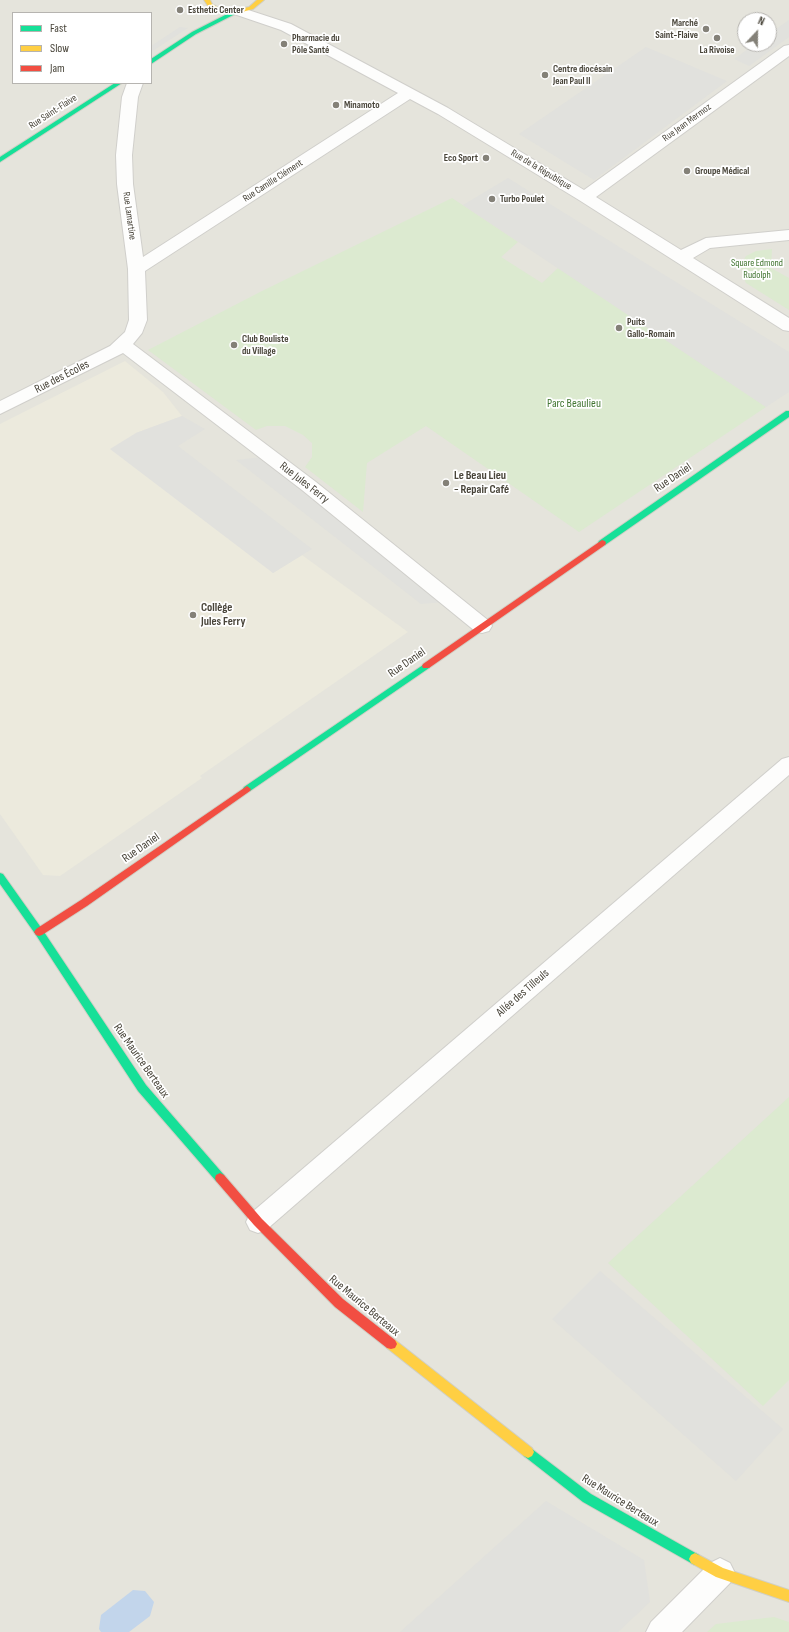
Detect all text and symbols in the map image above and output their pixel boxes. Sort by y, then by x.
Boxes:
place label: Esthetic Center [188,4,244,16]
marker: Esthetic Center [175,5,185,15]
legend [12,12,152,84]
north arrow [737,12,777,52]
text: N [756,14,766,28]
place label: Marché Saint-Flaive [655,17,698,40]
text: Fast [50,21,67,36]
marker: Marché Saint-Flaive [701,24,711,34]
place label: Pharmacie du Pôle Santé [292,32,340,56]
marker: La Rivoise [712,33,722,43]
marker: Pharmacie du Pôle Santé [279,39,289,49]
text: Slow [50,41,69,56]
place label: La Rivoise [699,44,735,56]
text: Jam [50,61,65,76]
place label: Centre diocésain Jean Paul II [553,63,613,86]
marker: Centre diocésain Jean Paul II [540,70,550,80]
street label: Rue Saint-Flaive [27,92,79,132]
place label: Minamoto [344,99,379,111]
marker: Minamoto [331,100,341,110]
street label: Rue Jean Mermoz [660,101,714,145]
street label: Rue de la République [508,147,574,193]
place label: Eco Sport [444,152,478,164]
marker: Eco Sport [481,153,491,163]
street label: Rue Camille Clément [241,157,305,205]
place label: Groupe Médical [695,165,749,177]
marker: Groupe Médical [682,166,692,176]
street label: Rue Lamartine [120,191,138,241]
place label: Turbo Poulet [500,193,544,205]
marker: Turbo Poulet [487,194,497,204]
park label: Square Edmond Rudolph [731,257,783,280]
place label: Puits Gallo-Romain [627,316,675,340]
marker: Puits Gallo-Romain [614,323,624,333]
place label: Club Bouliste du Village [242,333,288,356]
marker: Club Bouliste du Village [229,340,239,350]
street label: Rue des Écoles [32,357,92,397]
park label: Parc Beaulieu [547,397,601,411]
street label: Rue Jules Ferry [276,459,332,507]
street label: Rue Daniel [651,460,695,496]
place label: Le Beau Lieu - Repair Café [454,469,509,497]
marker: Le Beau Lieu - Repair Café [441,478,451,488]
place label: Collège Jules Ferry [201,601,245,629]
marker: Collège Jules Ferry [188,610,198,620]
street label: Rue Daniel [386,645,428,681]
street label: Rue Daniel [120,830,162,866]
street label: Allée des Tilleuls [494,966,552,1020]
street label: Rue Maurice Berteaux [110,1021,172,1101]
street label: Rue Maurice Berteaux [326,1272,402,1340]
street label: Rue Maurice Berteaux [579,1472,661,1530]

